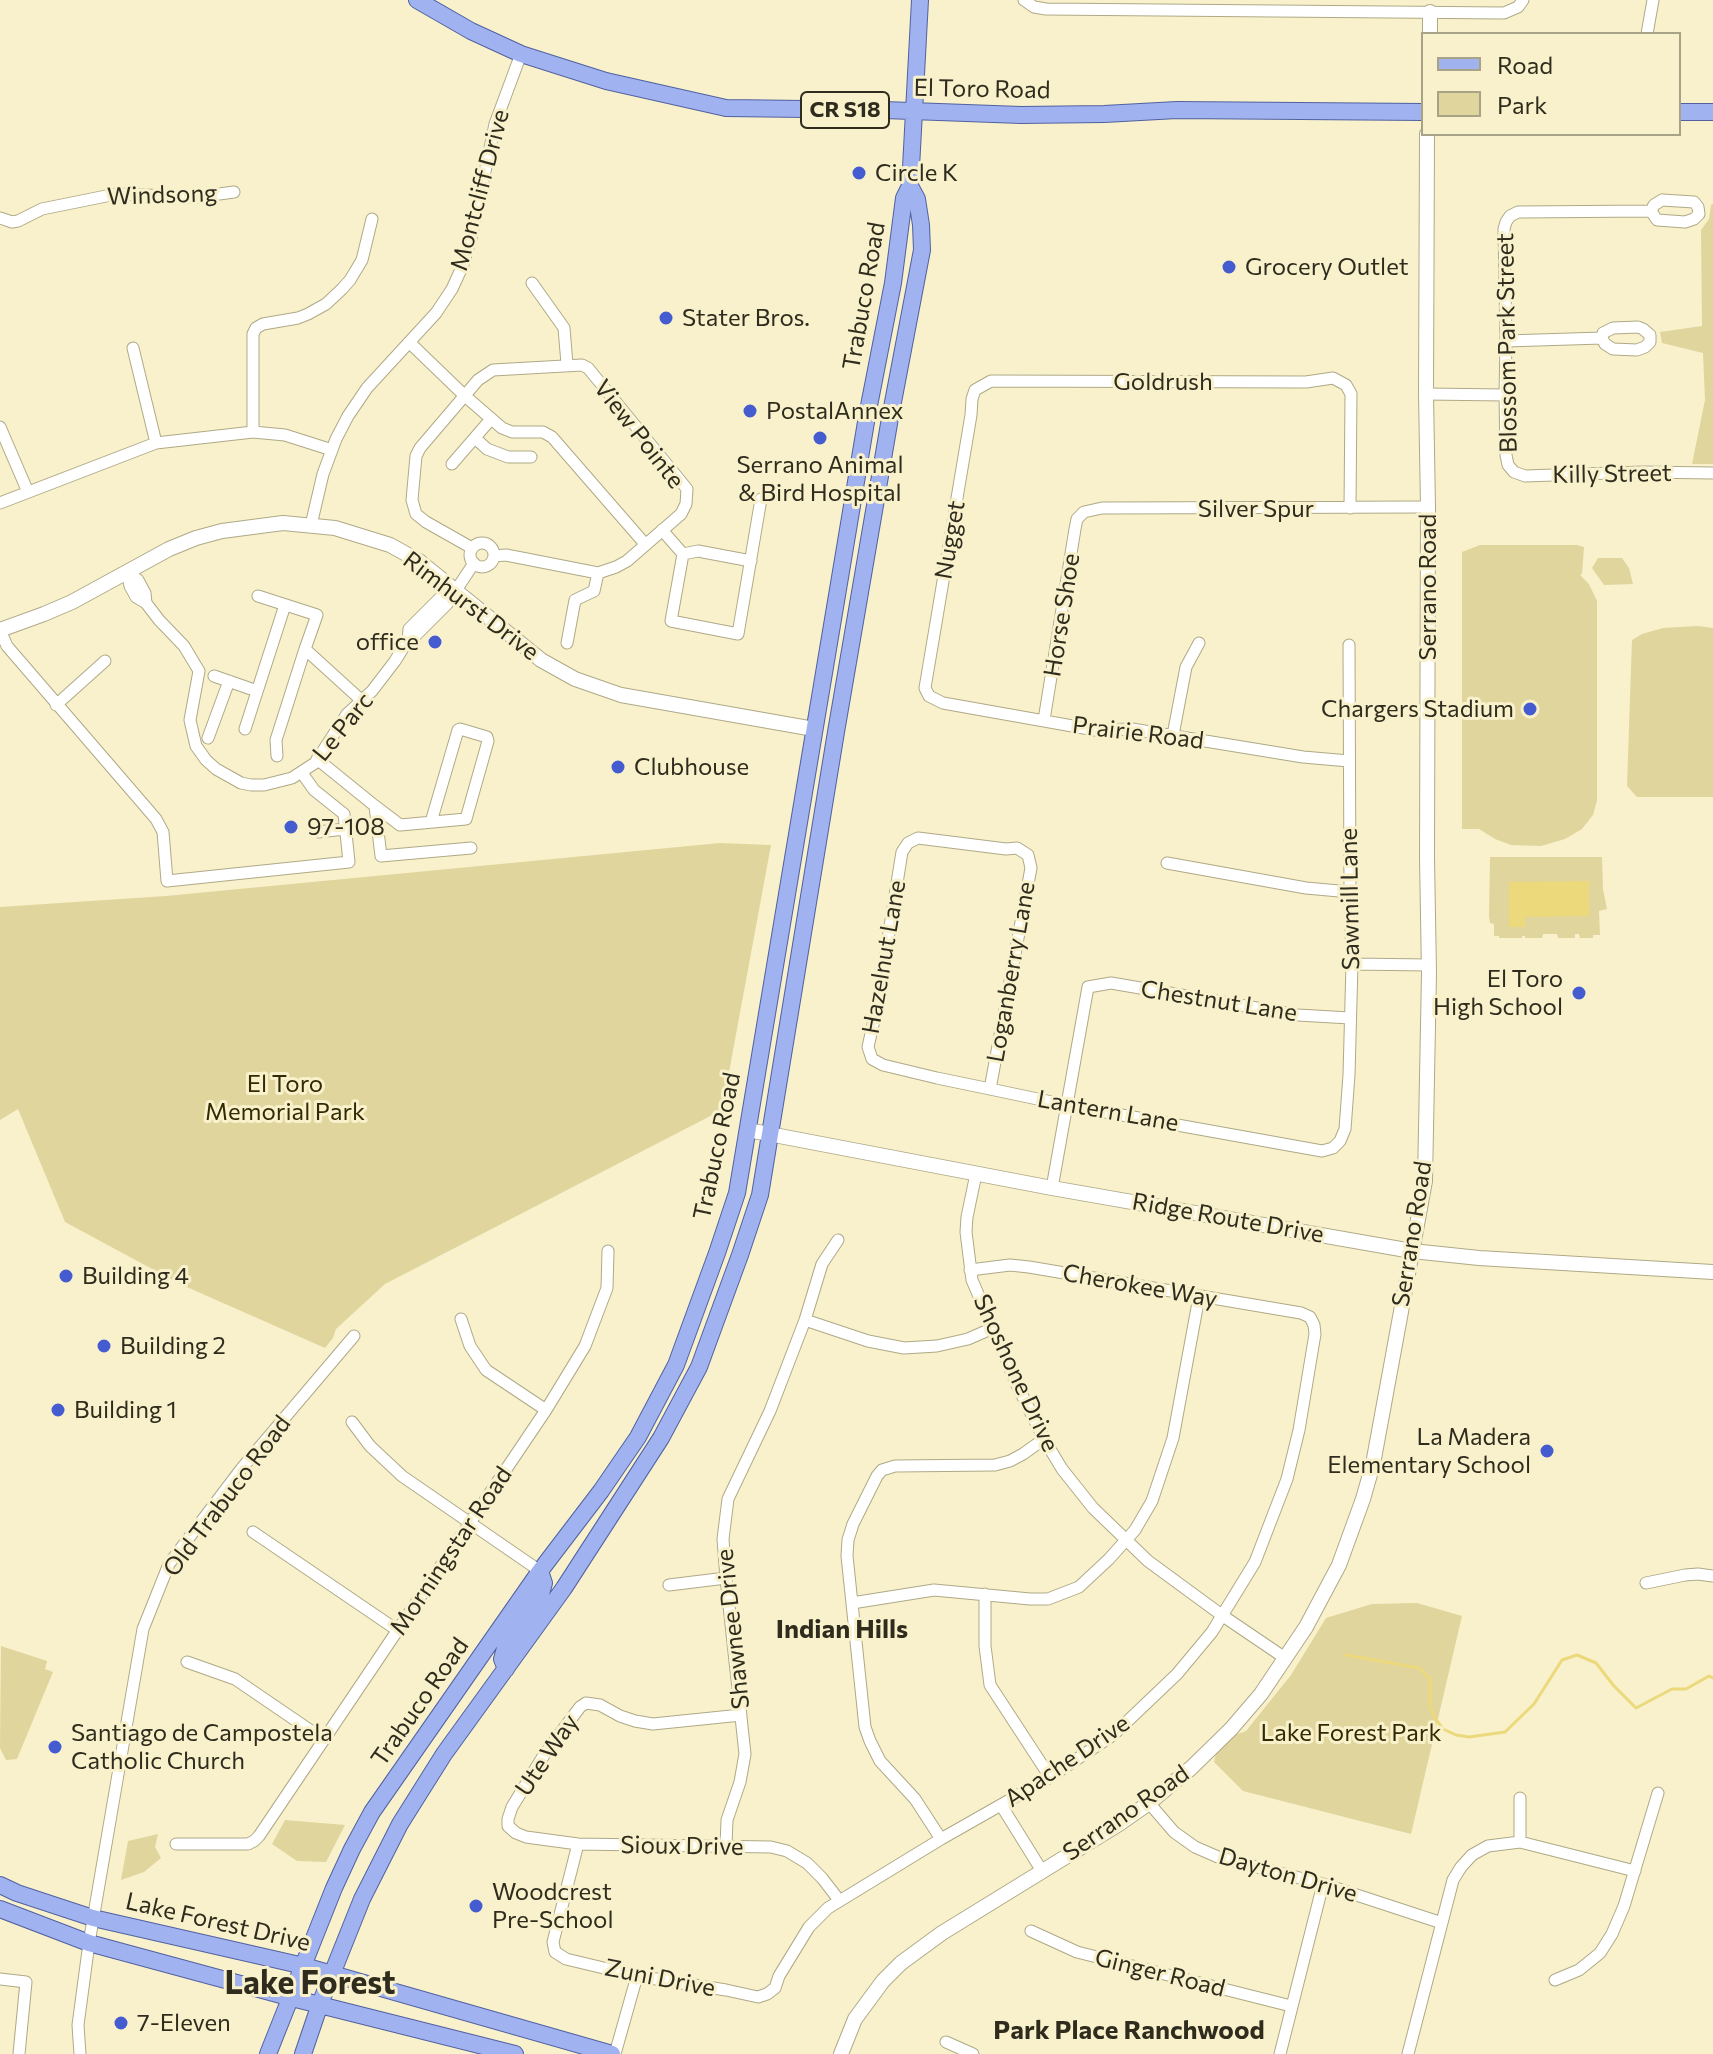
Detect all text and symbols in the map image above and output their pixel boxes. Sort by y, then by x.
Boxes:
legend [1421,32,1681,136]
text: Road [1497,50,1553,79]
street label: El Toro Road [913,73,1051,105]
text: Park [1497,90,1547,119]
road number: CR S18 [801,92,889,128]
street label: Montcliff Drive [445,106,515,274]
place label: Circle K [875,159,958,187]
marker: Circle K [850,164,868,182]
street label: Windsong [106,179,218,211]
street label: Trabuco Road [837,220,891,372]
street label: Blossom Park Street [1491,233,1523,453]
place label: Grocery Outlet [1245,253,1409,281]
marker: Grocery Outlet [1220,258,1238,276]
place label: Stater Bros. [682,304,810,332]
marker: Stater Bros. [657,309,675,327]
street label: Goldrush [1113,368,1213,396]
street label: View Pointe [588,374,690,494]
place label: PostalAnnex [766,397,904,425]
marker: PostalAnnex [741,402,759,420]
marker: Serrano Animal & Bird Hospital [811,429,829,447]
place label: Serrano Animal & Bird Hospital [737,451,903,507]
street label: Killy Street [1552,459,1672,489]
street label: Silver Spur [1198,495,1314,523]
street label: Nugget [929,498,971,582]
street label: Serrano Road [1414,514,1442,660]
street label: Rimhurst Drive [397,546,545,666]
street label: Horse Shoe [1038,551,1086,679]
place label: office [356,628,419,656]
marker: office [426,633,444,651]
street label: Le Parc [307,687,379,767]
place label: Chargers Stadium [1321,695,1514,723]
marker: Chargers Stadium [1521,700,1539,718]
street label: Prairie Road [1071,711,1205,755]
place label: Clubhouse [634,753,749,781]
marker: Clubhouse [609,758,627,776]
place label: 97-108 [307,813,385,841]
marker: 97-108 [282,818,300,836]
street label: Sawmill Lane [1334,828,1366,970]
street label: Hazelnut Lane [856,878,912,1036]
street label: Loganberry Lane [981,879,1041,1065]
place label: El Toro High School [1433,965,1563,1021]
street label: Chestnut Lane [1139,974,1299,1028]
marker: El Toro High School [1570,984,1588,1002]
park label: El Toro Memorial Park [205,1070,365,1126]
street label: Trabuco Road [687,1070,747,1222]
street label: Lantern Lane [1035,1084,1181,1138]
street label: Serrano Road [1386,1159,1438,1309]
street label: Ridge Route Drive [1130,1187,1326,1249]
street label: Cherokee Way [1060,1258,1220,1314]
place label: Building 4 [82,1262,189,1290]
marker: Building 4 [57,1267,75,1285]
street label: Shoshone Drive [967,1290,1065,1456]
place label: Building 2 [120,1332,226,1360]
marker: Building 2 [95,1337,113,1355]
place label: Building 1 [74,1396,177,1424]
marker: Building 1 [49,1401,67,1419]
street label: Old Trabuco Road [157,1410,297,1582]
place label: La Madera Elementary School [1327,1423,1531,1479]
marker: La Madera Elementary School [1538,1442,1556,1460]
street label: Morningstar Road [384,1461,518,1641]
street label: Shawnee Drive [710,1547,756,1711]
district label: Indian Hills [776,1613,908,1645]
street label: Trabuco Road [365,1632,475,1772]
street label: Ute Way [509,1709,585,1801]
street label: Apache Drive [999,1709,1135,1813]
place label: Santiago de Campostela Catholic Church [71,1719,333,1775]
park label: Lake Forest Park [1261,1719,1441,1747]
marker: Santiago de Campostela Catholic Church [46,1738,64,1756]
street label: Serrano Road [1058,1759,1194,1867]
street label: Sioux Drive [620,1831,744,1861]
street label: Dayton Drive [1215,1841,1361,1909]
place label: Woodcrest Pre-School [492,1878,614,1934]
street label: Lake Forest Drive [123,1887,313,1957]
marker: Woodcrest Pre-School [467,1897,485,1915]
street label: Ginger Road [1092,1943,1228,2003]
street label: Zuni Drive [602,1953,718,2003]
district label: Lake Forest [225,1964,395,2002]
place label: 7-Eleven [137,2009,231,2037]
marker: 7-Eleven [112,2014,130,2032]
district label: Park Place Ranchwood [993,2014,1265,2046]

